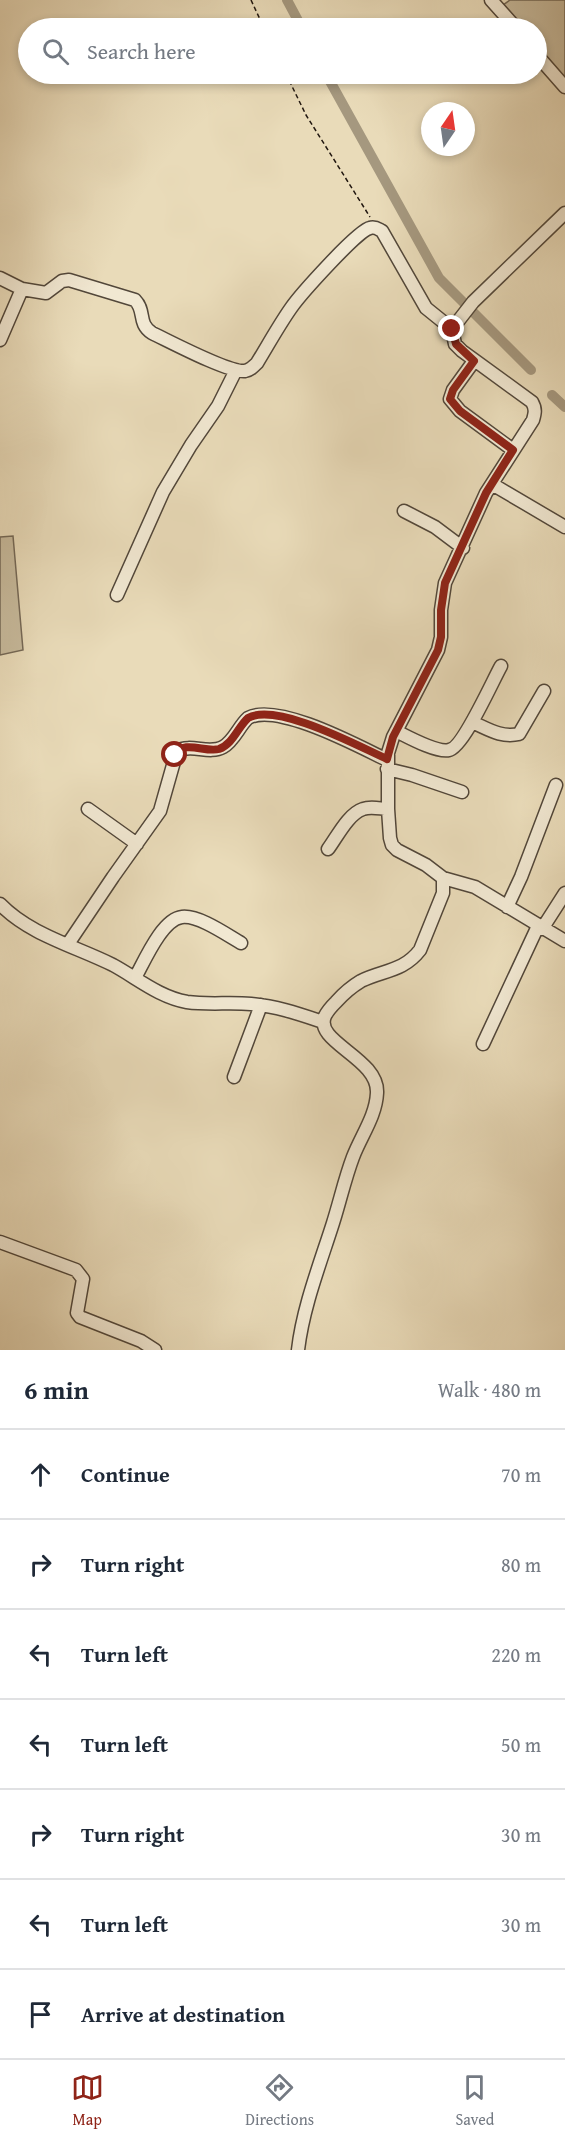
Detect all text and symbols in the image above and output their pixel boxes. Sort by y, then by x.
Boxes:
search box [18,18,547,84]
icon: search [39,35,72,68]
text: Search here [87,35,196,67]
north arrow [421,102,475,156]
route end [438,315,464,341]
route start [161,741,187,767]
text: 6 min [24,1370,89,1409]
text: Walk · 480 m [438,1375,541,1404]
icon: ahead [24,1458,57,1491]
text: Continue [81,1458,170,1490]
text: 70 m [501,1460,541,1489]
icon: right [24,1548,57,1581]
text: Turn right [81,1548,184,1580]
text: 80 m [501,1550,541,1579]
icon: left [24,1638,57,1671]
text: Turn left [81,1638,168,1670]
text: 220 m [491,1640,541,1669]
icon: left [24,1728,57,1761]
text: Turn left [81,1728,168,1760]
text: 50 m [501,1730,541,1759]
icon: right [24,1818,57,1851]
text: Turn right [81,1818,184,1850]
text: 30 m [501,1820,541,1849]
icon: left [24,1908,57,1941]
text: Turn left [81,1908,168,1940]
text: 30 m [501,1910,541,1939]
icon: arrive [24,1998,57,2031]
text: Arrive at destination [81,1998,285,2030]
tab: Map [71,2071,104,2131]
tab: Directions [245,2071,314,2131]
tab: Saved [455,2071,494,2131]

